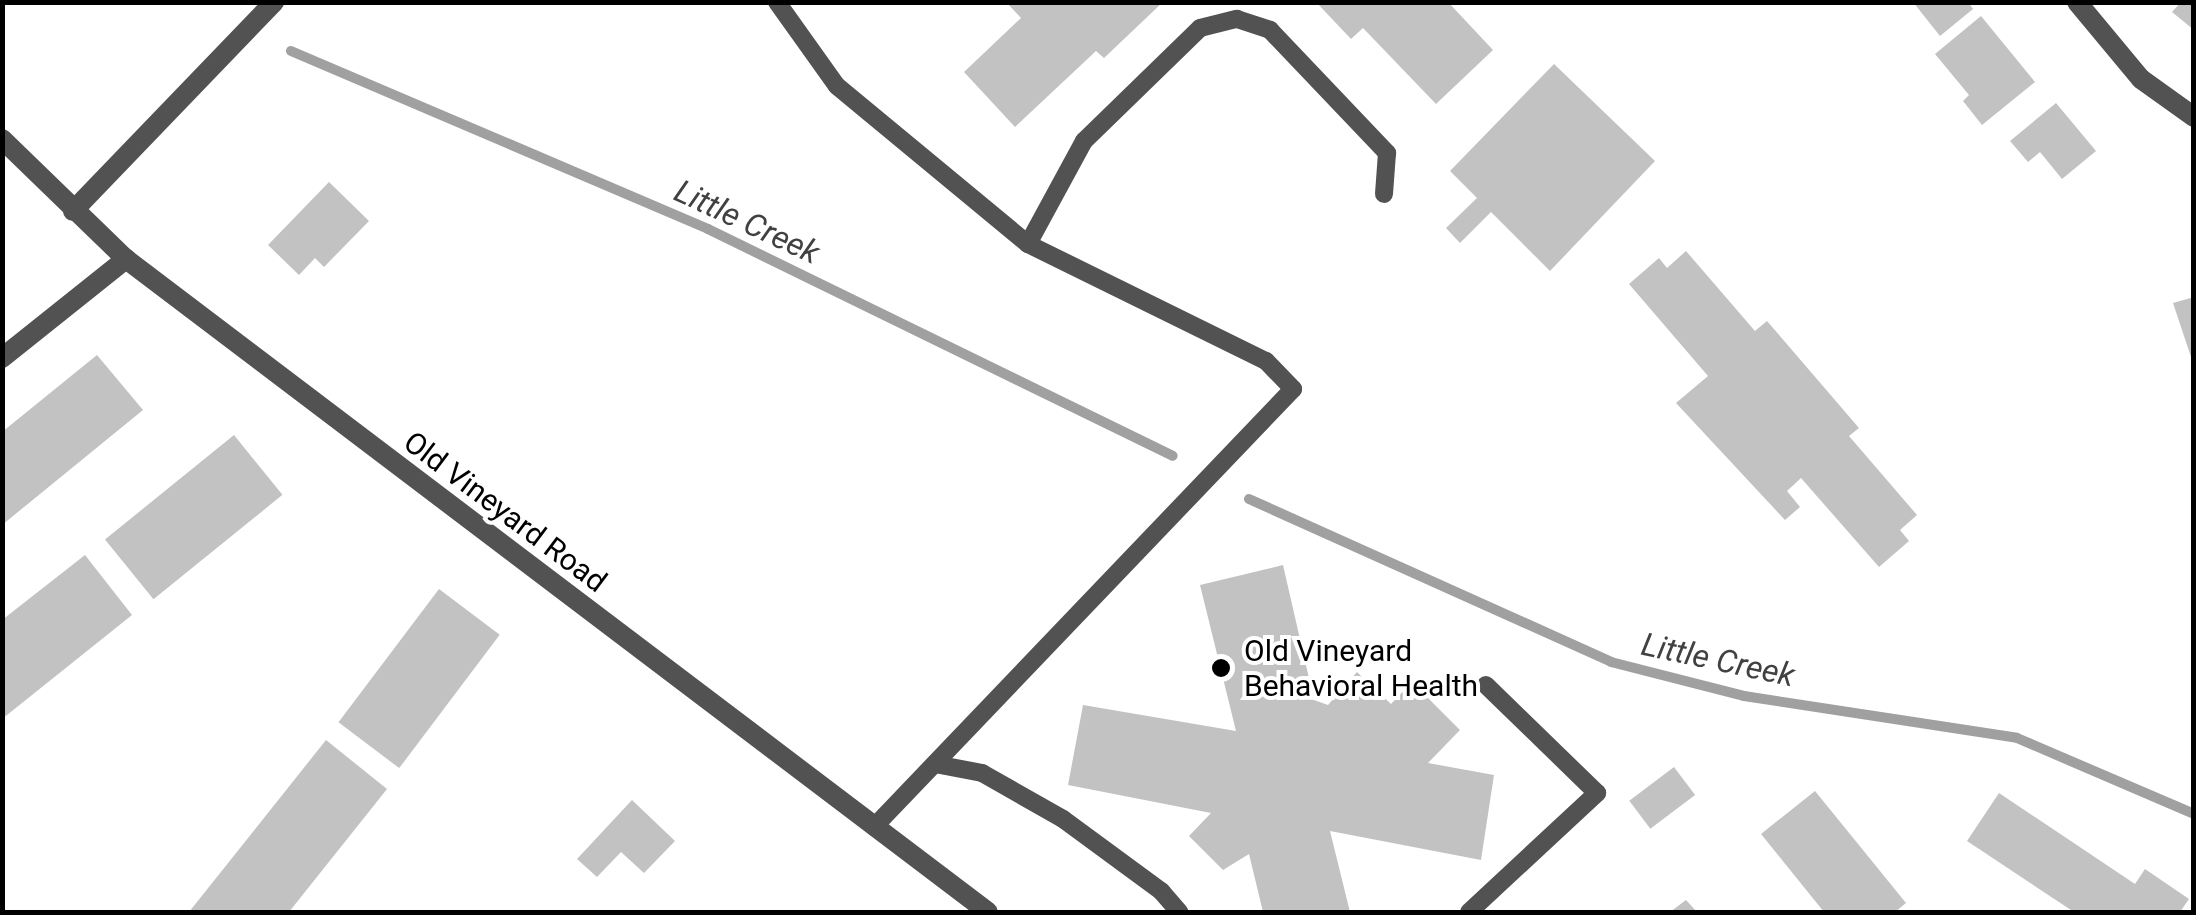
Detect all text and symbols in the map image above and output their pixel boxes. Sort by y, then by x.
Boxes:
water label: Little Creek [668,172,826,272]
street label: Old Vineyard Road [397,424,613,600]
water label: Little Creek [1638,625,1798,695]
place label: Old Vineyard Behavioral Health [1244,633,1478,704]
marker: Old Vineyard Behavioral Health [1208,655,1234,681]

